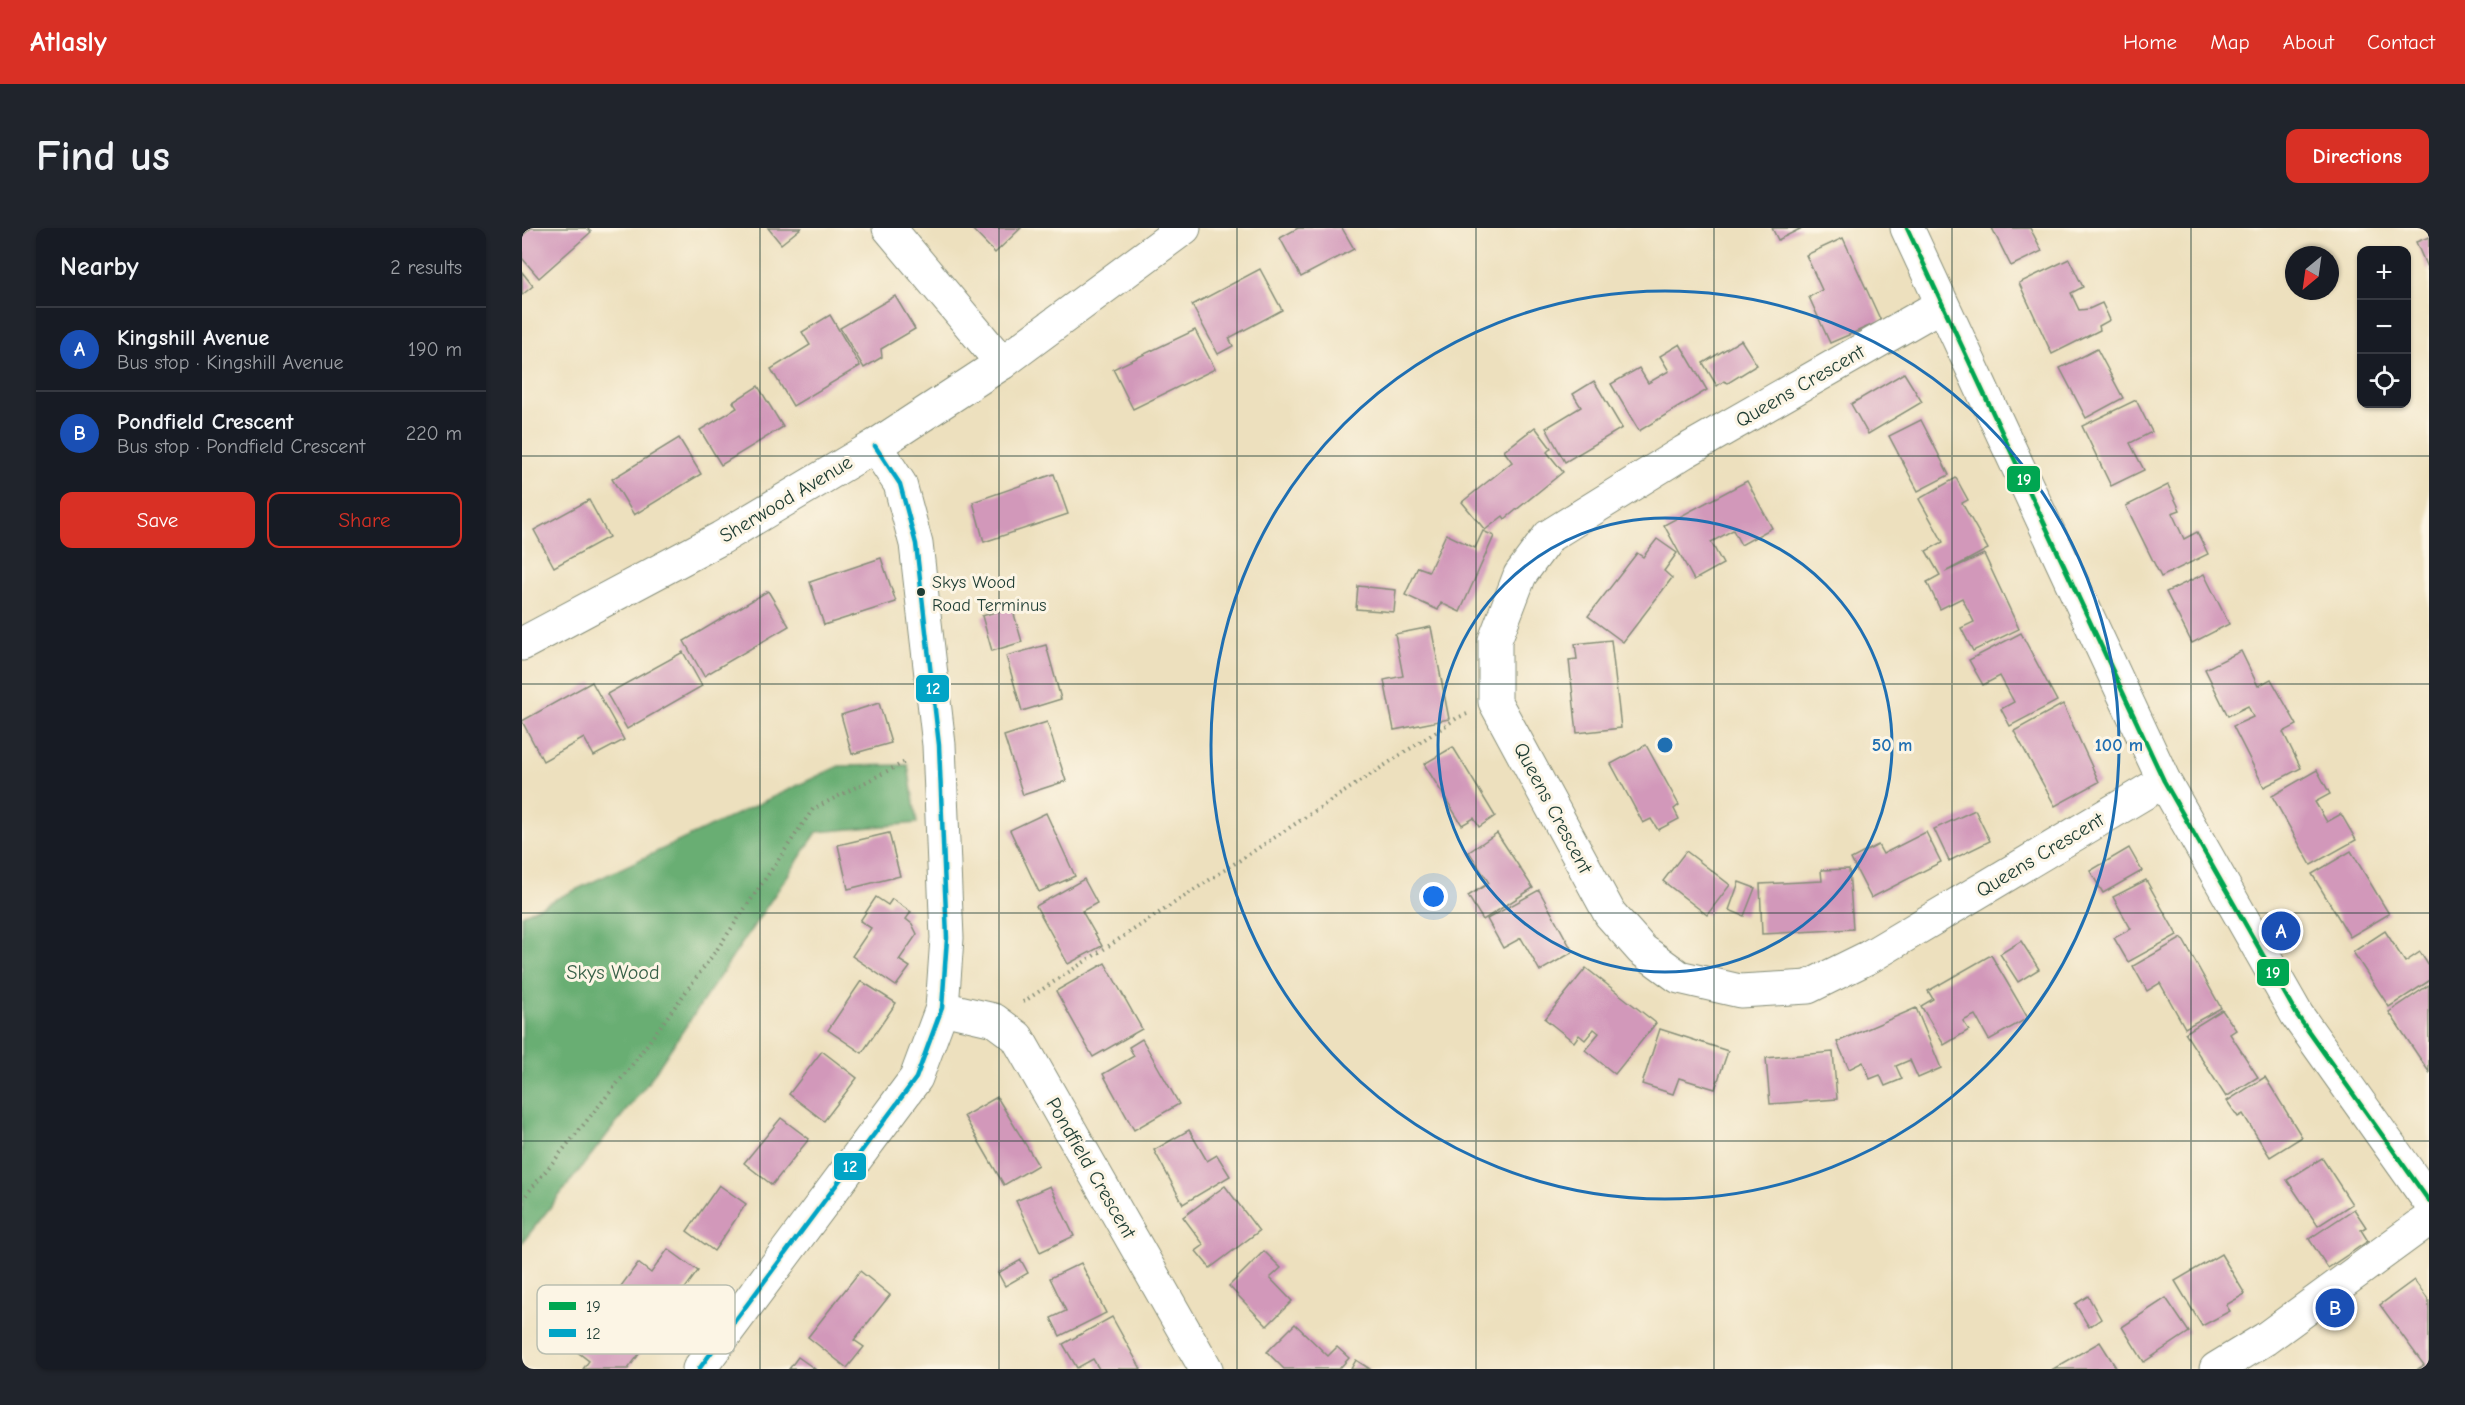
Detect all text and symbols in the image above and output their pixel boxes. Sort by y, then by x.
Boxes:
text: Atlasly [30,26,107,58]
text: Home [2123,30,2177,54]
text: Map [2210,30,2250,54]
text: About [2283,30,2334,54]
text: Contact [2367,30,2435,54]
button: Directions [2286,129,2429,183]
text: Find us [36,132,170,181]
north arrow [2285,246,2339,300]
map controls [2357,246,2411,408]
button: + [2357,246,2411,300]
text: Nearby [60,252,139,282]
text: 2 results [390,256,462,279]
button: − [2357,300,2411,354]
text: Kingshill Avenue [117,325,269,351]
text: A [74,338,85,361]
text: 190 m [408,338,462,361]
street label: Queens Crescent [1731,339,1870,432]
text: Bus stop · Kingshill Avenue [117,351,343,374]
button: locate [2357,354,2411,408]
text: Pondfield Crescent [117,409,294,435]
text: B [73,422,86,445]
text: 220 m [406,422,462,445]
text: Bus stop · Pondfield Crescent [117,435,365,458]
street label: Sherwood Avenue [716,450,856,548]
line badge: 19 [2006,465,2041,493]
text: 19 [2017,471,2031,489]
button: Save [60,492,255,548]
button: Share [267,492,462,548]
place label: Skys Wood Road Terminus [932,572,1047,616]
marker: Skys Wood Road Terminus [915,586,927,598]
line badge: 12 [915,674,950,703]
text: 12 [926,680,940,698]
centre of rings [1655,735,1675,755]
text: 50 m [1872,735,1912,756]
text: 100 m [2095,735,2143,756]
street label: Queens Crescent [1509,739,1598,879]
street label: Queens Crescent [1972,807,2109,902]
your location [1419,882,1448,911]
pin: A [2262,908,2300,954]
line badge: 19 [2256,958,2290,987]
park label: Skys Wood [567,961,659,984]
text: 19 [2266,964,2280,982]
street label: Pondfield Crescent [1041,1093,1141,1244]
line badge: 12 [833,1152,867,1181]
text: 12 [843,1158,857,1176]
legend [537,1285,735,1354]
pin: B [2316,1286,2354,1330]
text: 19 [586,1298,601,1316]
text: 12 [586,1325,601,1343]

